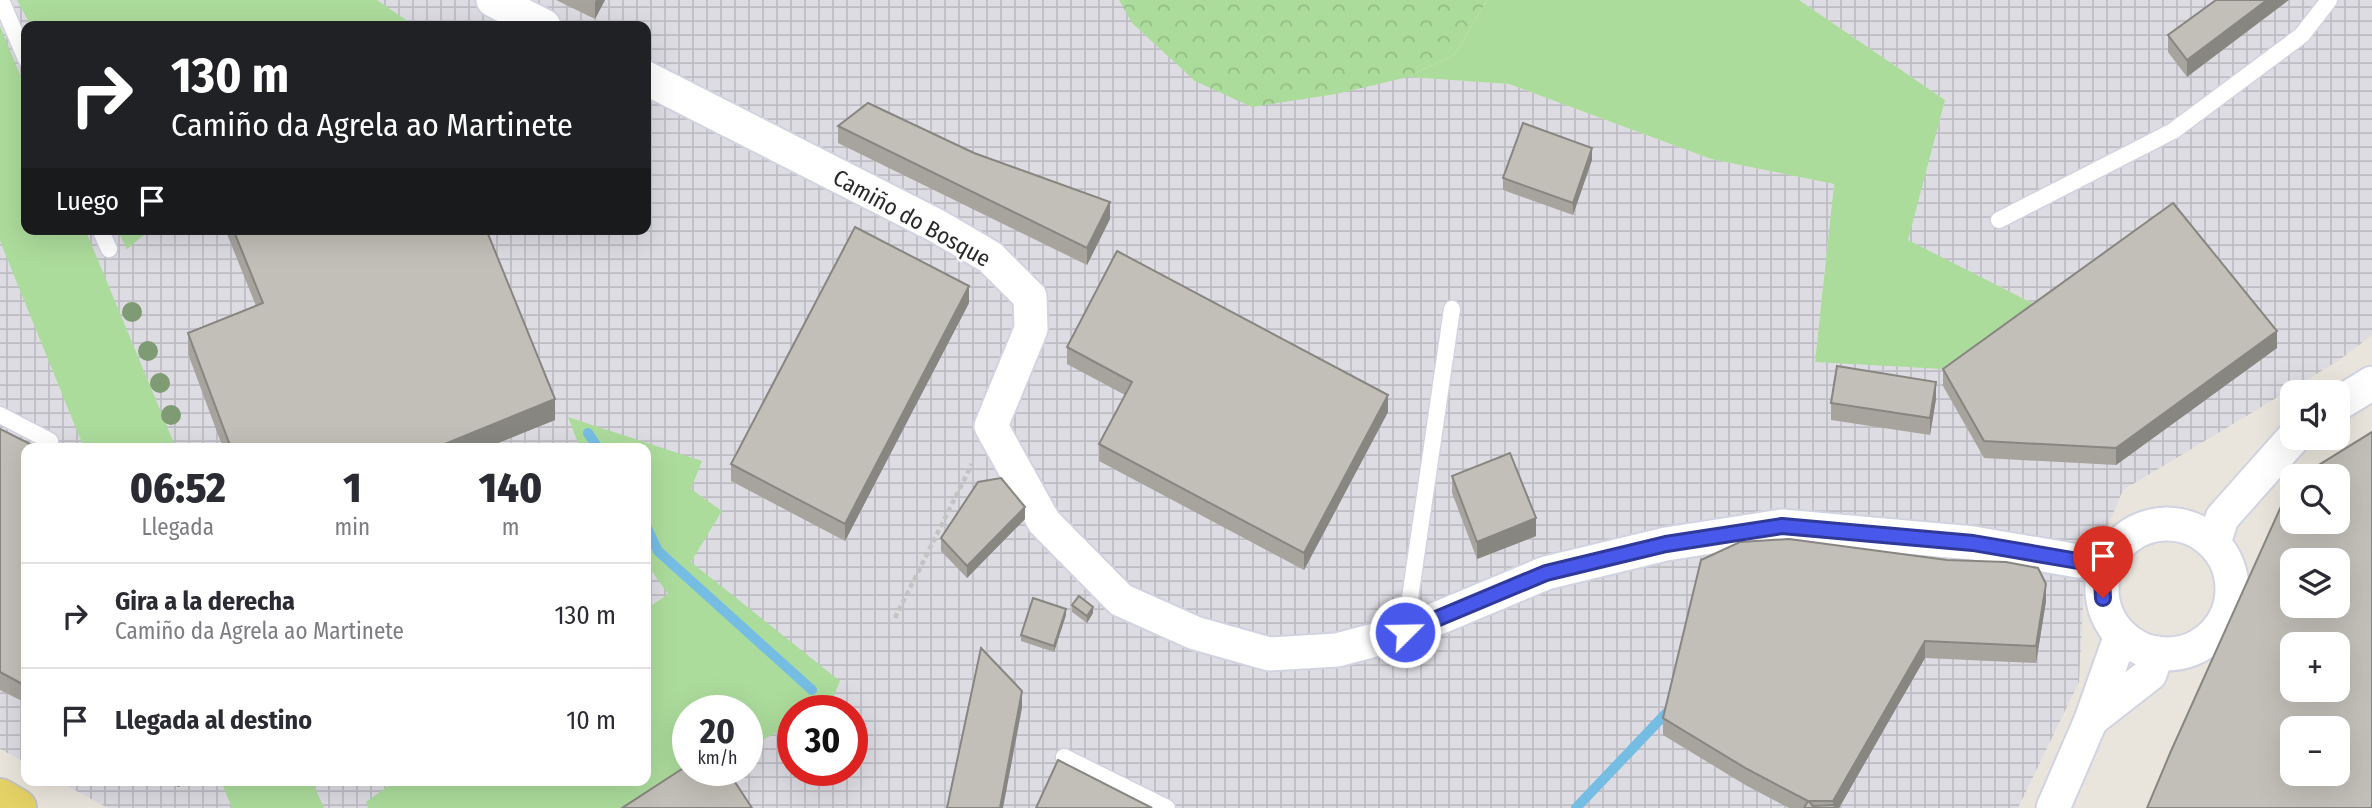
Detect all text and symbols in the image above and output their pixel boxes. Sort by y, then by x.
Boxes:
text: 130 m [171,46,289,105]
icon: right [56,49,147,140]
text: Camiño da Agrela ao Martinete [171,106,573,144]
street label: Camiño do Bosque [828,163,996,273]
icon: arrive [133,182,171,220]
text: Luego [56,186,119,217]
map controls [2280,380,2350,786]
button: sound [2280,380,2350,450]
text: 06:52 [130,463,226,513]
text: 1 [343,463,361,513]
text: 140 [479,463,542,513]
button: search [2280,464,2350,534]
text: Llegada [141,513,214,541]
text: min [334,513,370,541]
text: m [502,513,519,541]
pin [2073,526,2133,598]
icon: arrive [2084,537,2122,575]
button: layers [2280,548,2350,618]
text: Gira a la derecha [115,586,295,617]
position arrow [1368,595,1442,669]
icon: right [56,597,94,635]
text: 130 m [554,600,616,631]
text: Camiño da Agrela ao Martinete [115,617,404,645]
button: + [2280,632,2350,702]
speed limit sign: 30 [777,695,868,786]
icon: arrive [56,702,94,740]
text: Llegada al destino [115,705,312,736]
text: 10 m [566,705,616,736]
text: 20 [700,710,735,752]
button: − [2280,716,2350,786]
text: km/h [697,747,738,769]

